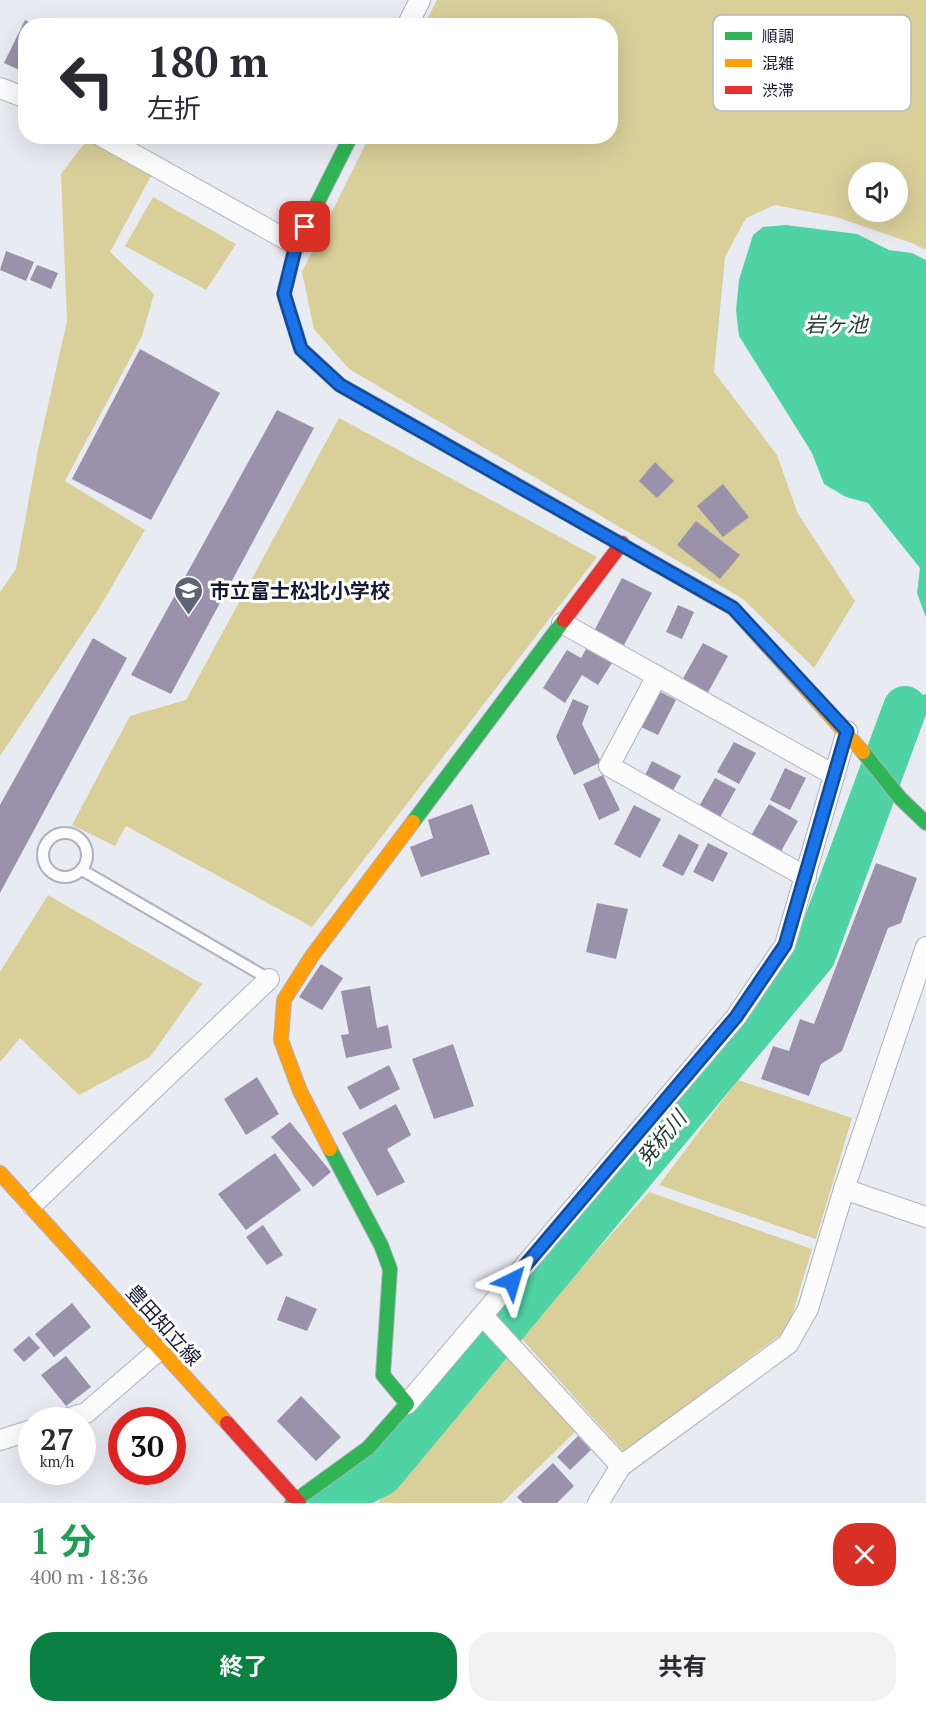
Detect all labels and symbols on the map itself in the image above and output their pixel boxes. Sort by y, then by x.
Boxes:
legend [713,15,911,111]
text: 順調 [762,25,794,47]
text: 混雑 [762,52,794,74]
text: 渋滞 [762,79,794,101]
pin [279,201,330,252]
water label: 岩ヶ池 [805,310,869,338]
school or university icon: 市立富士松北小学校 [173,574,205,616]
place label: 市立富士松北小学校 [210,577,390,604]
water label: 発杭川 [630,1103,693,1171]
position arrow [480,1249,544,1313]
street label: 豊田知立線 [121,1279,207,1371]
speed limit sign: 30 [108,1407,186,1485]

